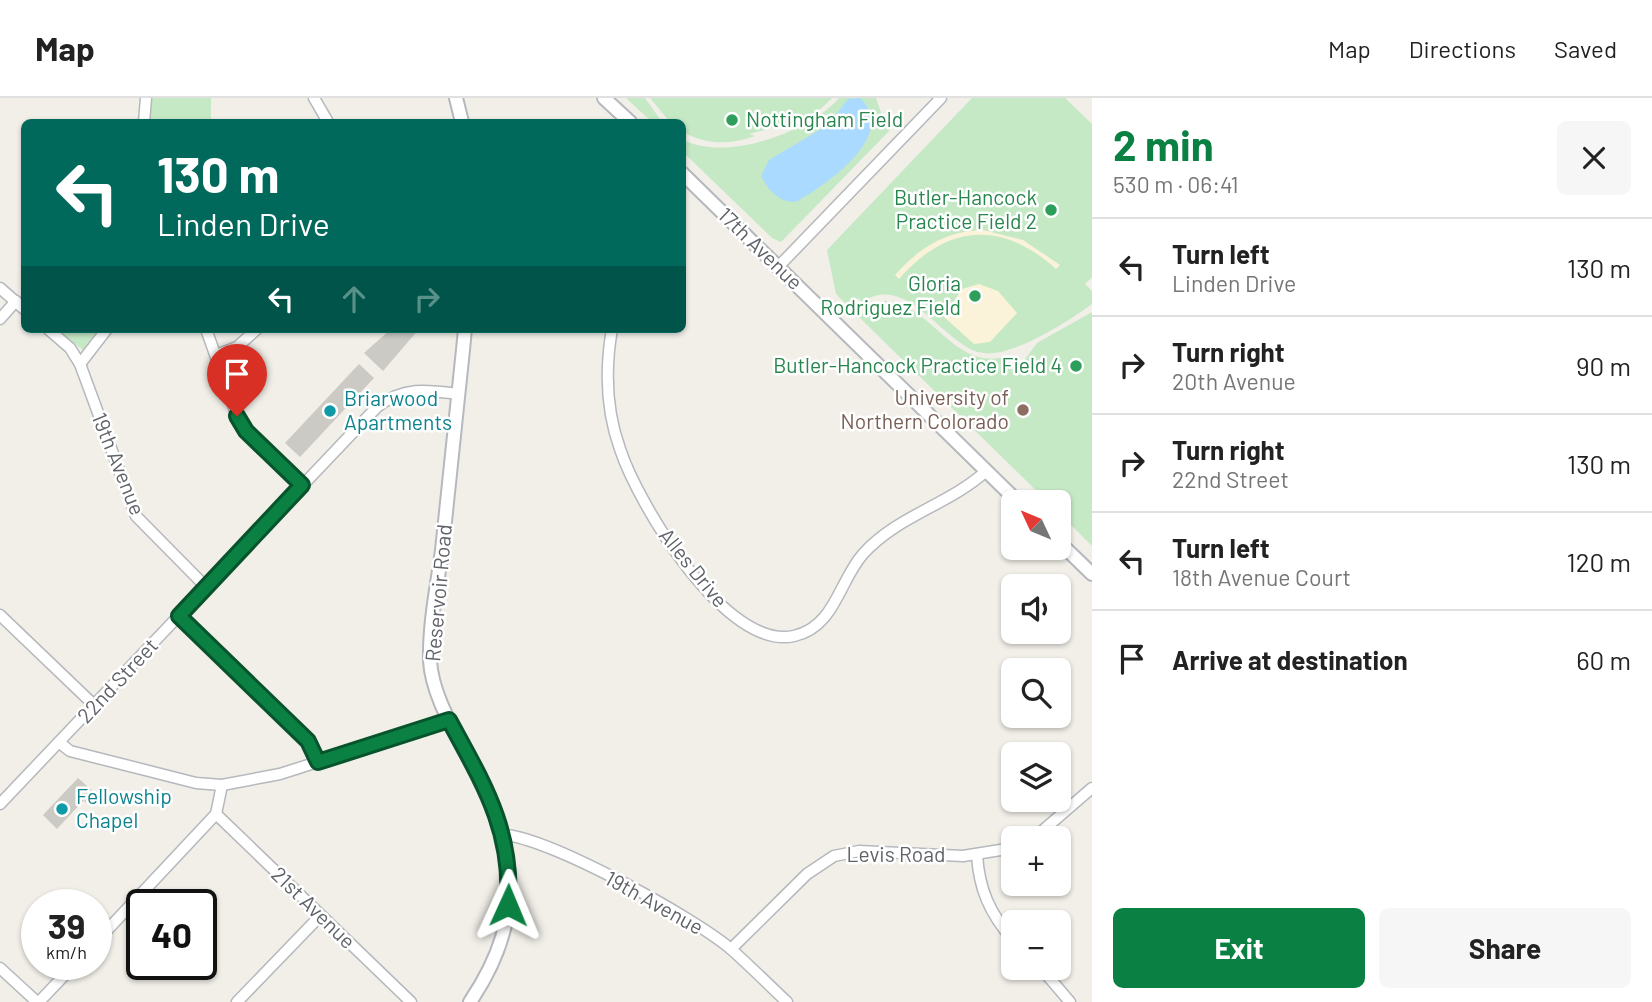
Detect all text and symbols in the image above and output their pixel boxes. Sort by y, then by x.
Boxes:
text: Map [35,28,95,68]
text: Map [1328,34,1371,63]
text: Directions [1409,34,1516,63]
text: Saved [1554,34,1617,63]
place label: Nottingham Field [746,106,903,131]
marker: Nottingham Field [724,112,740,128]
text: 2 min [1113,119,1214,169]
button: close [1557,121,1631,195]
text: 130 m [157,144,279,203]
icon: left [42,147,133,238]
text: 530 m · 06:41 [1113,170,1239,198]
place label: Butler-Hancock Practice Field 2 [894,184,1037,233]
street label: 17th Avenue [714,202,808,294]
marker: Butler-Hancock Practice Field 2 [1043,202,1059,218]
text: Linden Drive [157,204,330,242]
text: Turn left [1172,238,1270,269]
icon: left [1113,248,1151,286]
text: 130 m [1567,252,1631,283]
text: Linden Drive [1172,269,1296,297]
place label: Gloria Rodriguez Field [820,270,961,319]
icon: left [262,280,300,318]
icon: ahead [335,280,373,318]
icon: right [408,280,446,318]
marker: Gloria Rodriguez Field [967,288,983,304]
text: Turn right [1172,336,1285,367]
pin [207,344,267,416]
icon: right [1113,346,1151,384]
text: 90 m [1576,350,1631,381]
place label: Butler-Hancock Practice Field 4 [773,352,1062,377]
icon: arrive [218,355,256,393]
marker: Butler-Hancock Practice Field 4 [1068,358,1084,374]
text: 20th Avenue [1172,367,1296,395]
place label: University of Northern Colorado [841,384,1009,433]
place label: Briarwood Apartments [344,385,452,434]
marker: University of Northern Colorado [1015,402,1031,418]
marker: Briarwood Apartments [322,403,338,419]
street label: 19th Avenue [88,409,151,518]
text: Turn right [1172,434,1285,465]
icon: right [1113,444,1151,482]
text: 130 m [1567,448,1631,479]
text: 22nd Street [1172,465,1289,493]
north arrow [1001,490,1071,560]
map controls [1001,490,1071,980]
street label: Alles Drive [655,522,734,612]
street label: Reservoir Road [419,523,456,663]
text: Turn left [1172,532,1270,563]
icon: left [1113,542,1151,580]
text: 120 m [1567,546,1631,577]
text: 18th Avenue Court [1172,563,1351,591]
button: sound [1001,574,1071,644]
street label: 22nd Street [71,632,162,728]
icon: arrive [1113,640,1151,678]
text: Arrive at destination [1172,644,1408,675]
text: 60 m [1576,644,1631,675]
button: search [1001,658,1071,728]
button: layers [1001,742,1071,812]
place label: Fellowship Chapel [76,783,172,832]
marker: Fellowship Chapel [54,801,70,817]
button: + [1001,826,1071,896]
street label: Levis Road [847,841,945,866]
street label: 21st Avenue [267,861,361,953]
street label: 19th Avenue [601,865,708,939]
position arrow [471,868,545,942]
speed limit sign: 40 [126,889,217,980]
text: 39 [48,904,85,946]
button: Exit [1113,908,1365,988]
button: Share [1379,908,1631,988]
button: − [1001,910,1071,980]
text: km/h [46,941,87,963]

